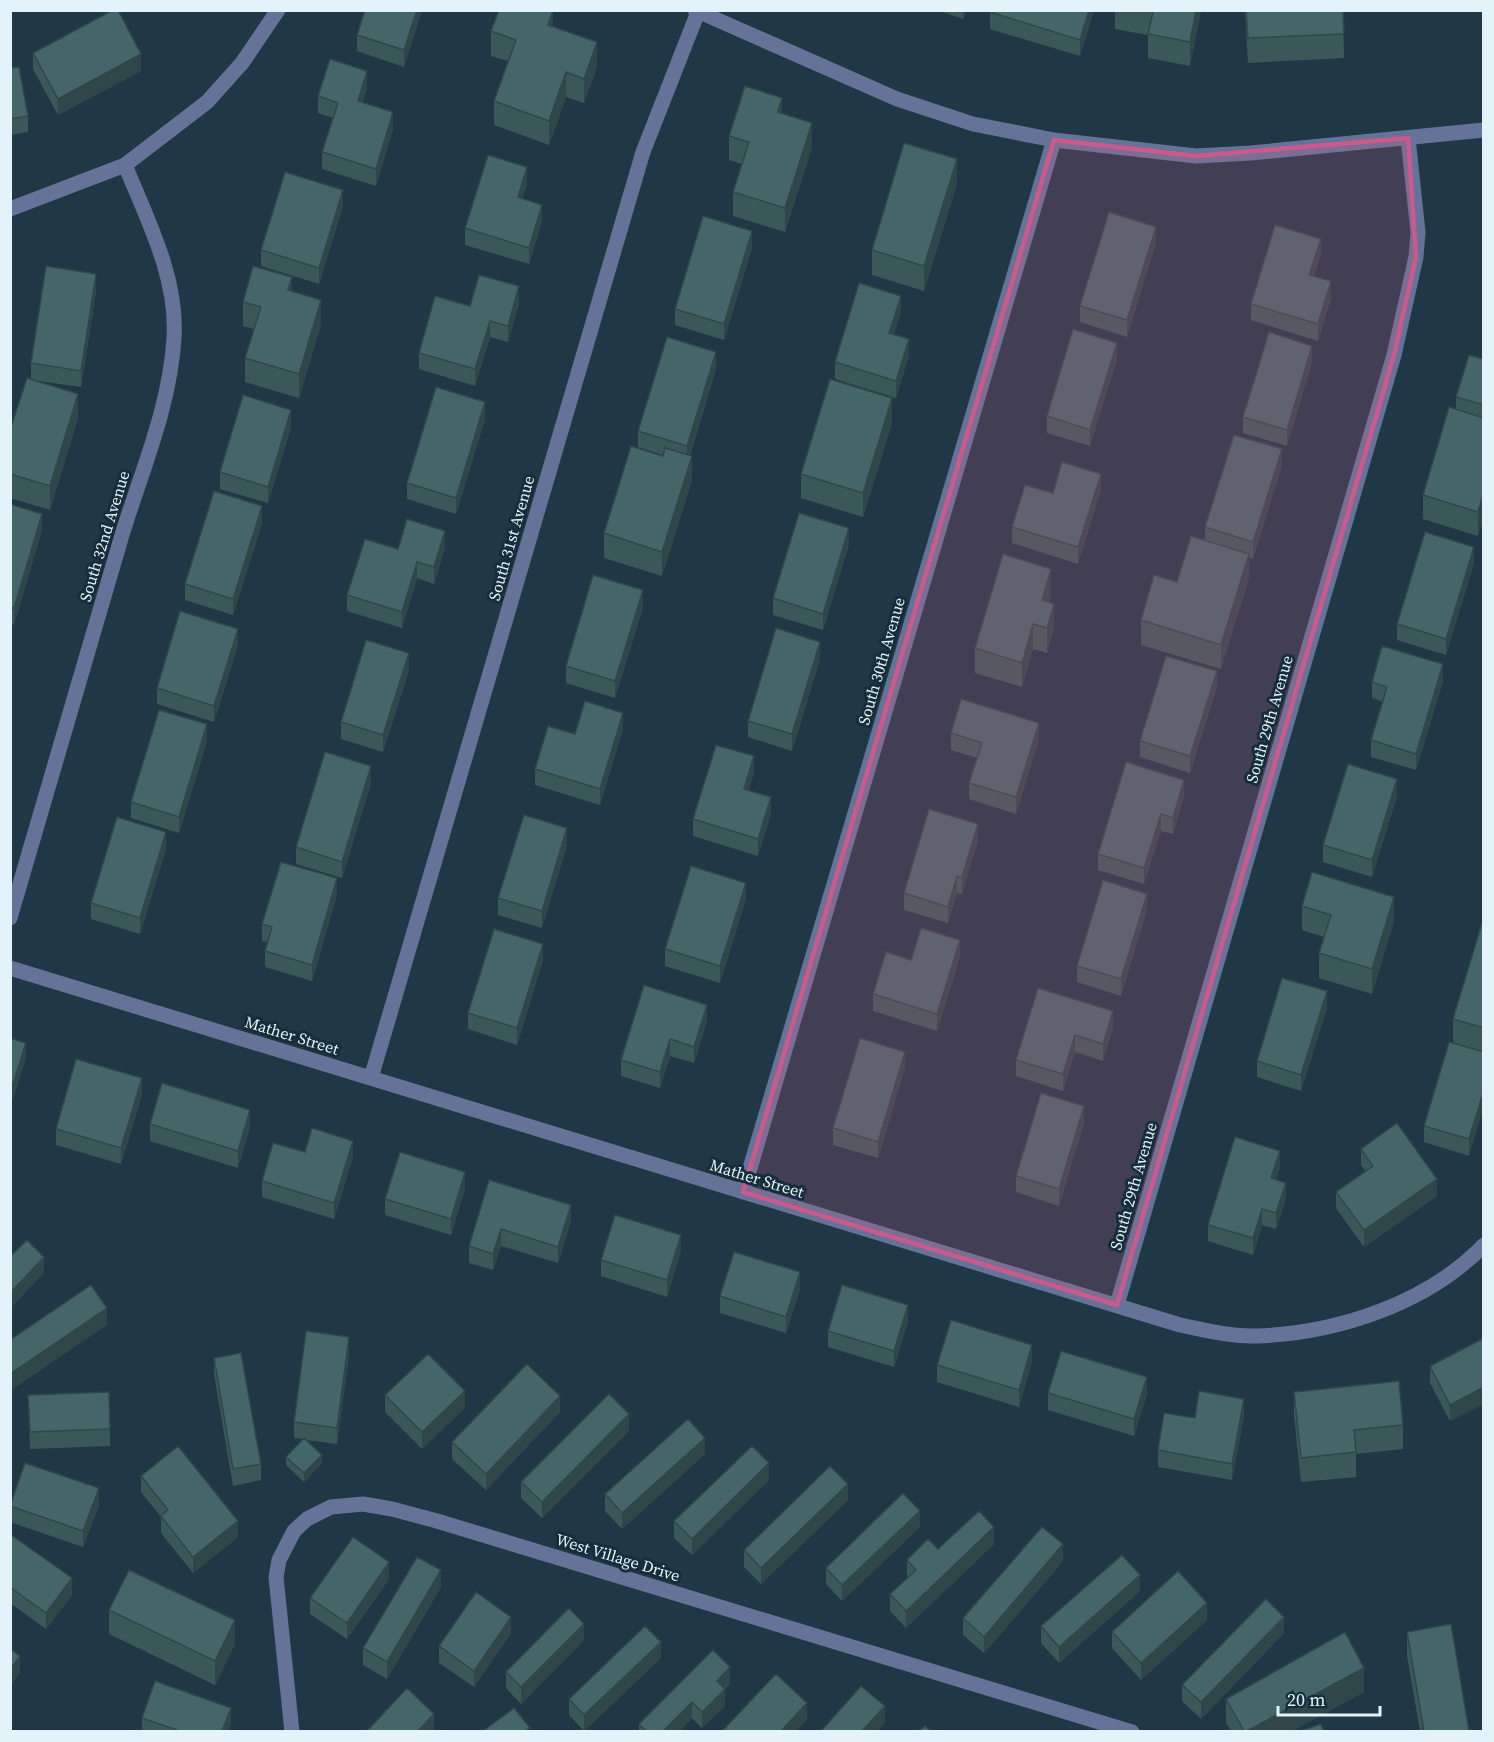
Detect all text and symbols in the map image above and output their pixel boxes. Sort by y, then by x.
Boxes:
street label: South 32nd Avenue [74,468,134,604]
street label: South 31st Avenue [483,473,539,603]
street label: South 30th Avenue [852,595,910,727]
street label: South 29th Avenue [1240,653,1298,785]
street label: Mather Street [242,1010,342,1060]
street label: South 29th Avenue [1104,1120,1162,1252]
street label: Mather Street [707,1153,807,1203]
street label: West Village Drive [553,1528,683,1586]
scale bar [1278,1679,1380,1717]
text: 20 m [1287,1687,1325,1712]

